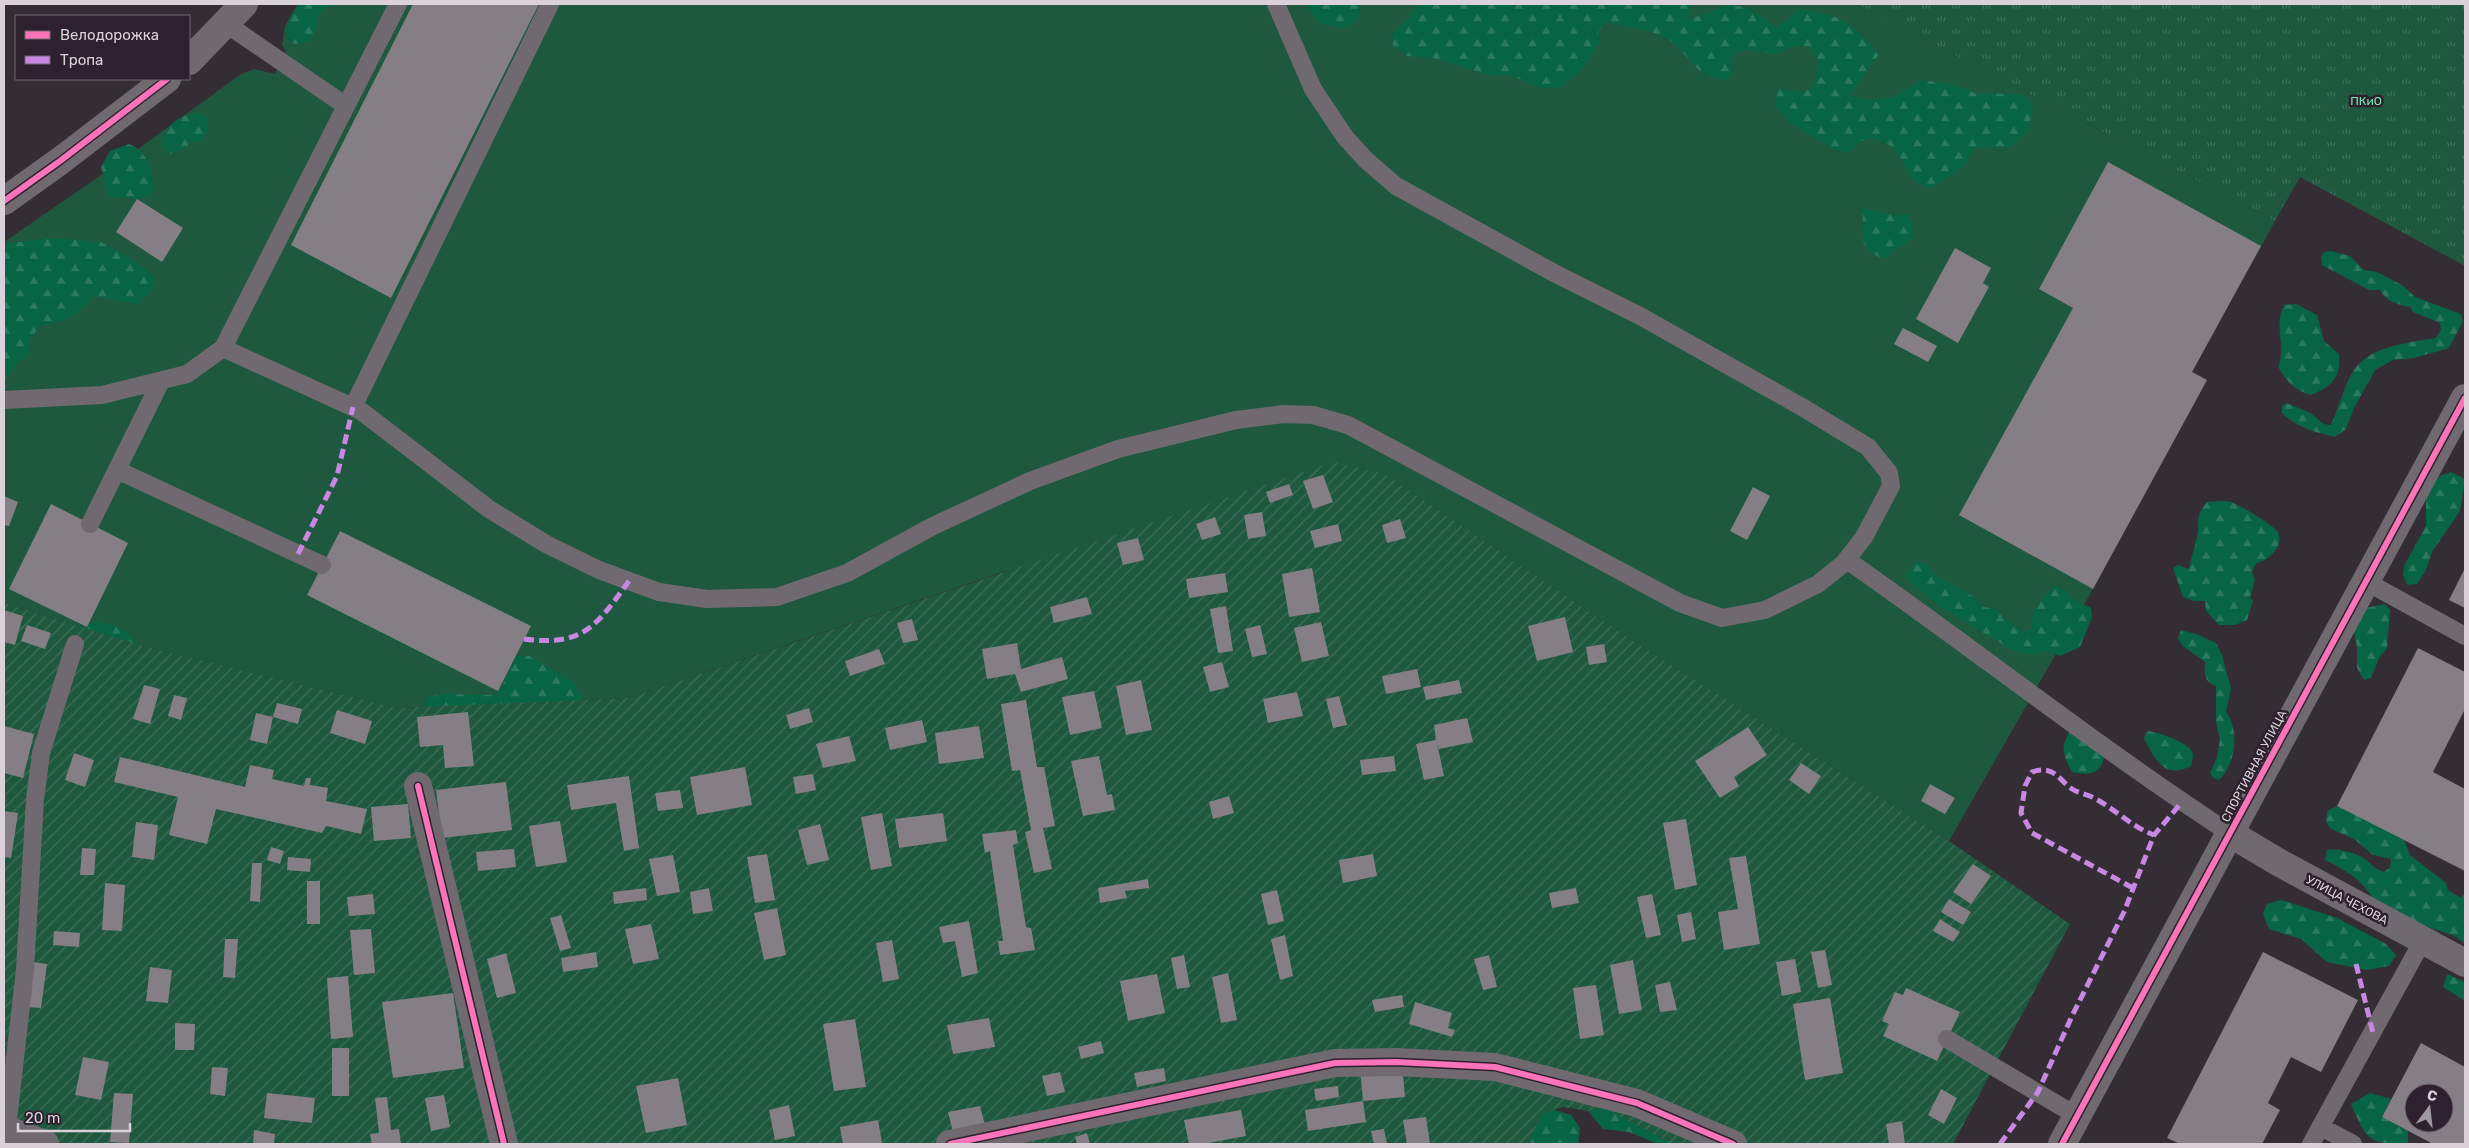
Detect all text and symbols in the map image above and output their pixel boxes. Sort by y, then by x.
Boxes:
legend [15,15,190,80]
text: Велодорожка [60,26,159,44]
text: Тропа [60,51,103,69]
park label: ПКиО [2350,94,2382,108]
street label: СПОРТИВНАЯ УЛИЦА [2219,708,2289,824]
street label: УЛИЦА ЧЕХОВА [2304,873,2390,927]
north arrow [2404,1083,2454,1133]
text: С [2425,1086,2439,1105]
scale bar [18,1100,130,1132]
text: 20 m [25,1109,60,1127]

